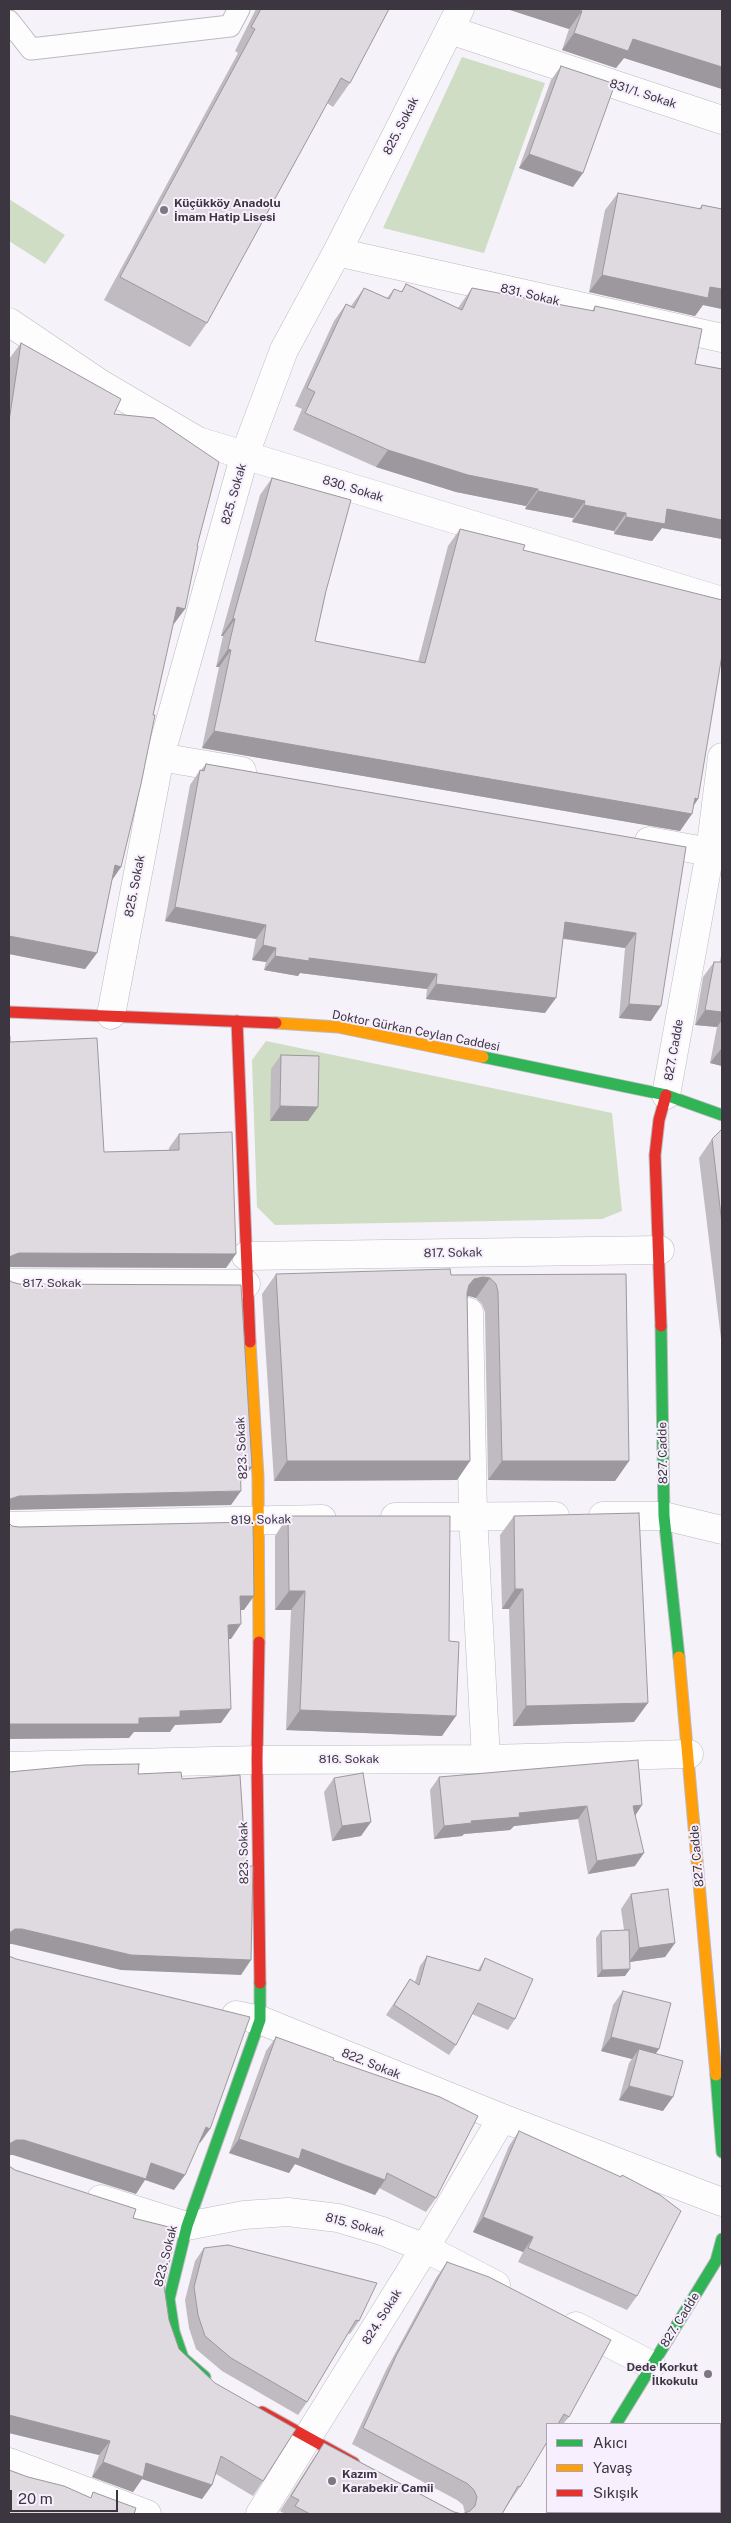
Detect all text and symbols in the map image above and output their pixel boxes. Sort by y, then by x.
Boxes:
street label: 831/1. Sokak [608,76,678,112]
street label: 825. Sokak [380,95,422,157]
place label: Küçükköy Anadolu İmam Hatip Lisesi [174,196,281,224]
marker: Küçükköy Anadolu İmam Hatip Lisesi [158,204,170,216]
street label: 831. Sokak [499,281,561,309]
street label: 825. Sokak [218,462,250,526]
street label: 830. Sokak [321,473,385,505]
street label: 825. Sokak [122,854,148,918]
street label: Doktor Gürkan Ceylan Caddesi [331,1008,501,1054]
street label: 827. Cadde [662,1018,686,1082]
street label: 817. Sokak [423,1245,483,1261]
street label: 817. Sokak [23,1276,81,1290]
street label: 823. Sokak [233,1416,251,1480]
street label: 827. Cadde [655,1422,671,1484]
street label: 819. Sokak [231,1512,291,1528]
street label: 816. Sokak [319,1752,379,1766]
street label: 823. Sokak [236,1821,252,1885]
street label: 827. Cadde [687,1824,707,1888]
street label: 822. Sokak [339,2046,403,2082]
street label: 815. Sokak [324,2210,386,2240]
street label: 823. Sokak [151,2224,181,2288]
street label: 824. Sokak [359,2287,405,2347]
street label: 827. Cadde [657,2290,703,2350]
place label: Dede Korkut İlkokulu [626,2360,698,2388]
marker: Dede Korkut İlkokulu [702,2368,714,2380]
legend [546,2423,721,2513]
text: Akıcı [593,2434,627,2451]
text: Yavaş [593,2459,632,2476]
place label: Kazım Karabekir Camii [342,2467,433,2495]
marker: Kazım Karabekir Camii [326,2475,338,2487]
scale bar [12,2480,120,2512]
text: Sıkışık [593,2484,639,2501]
text: 20 m [18,2490,53,2507]

